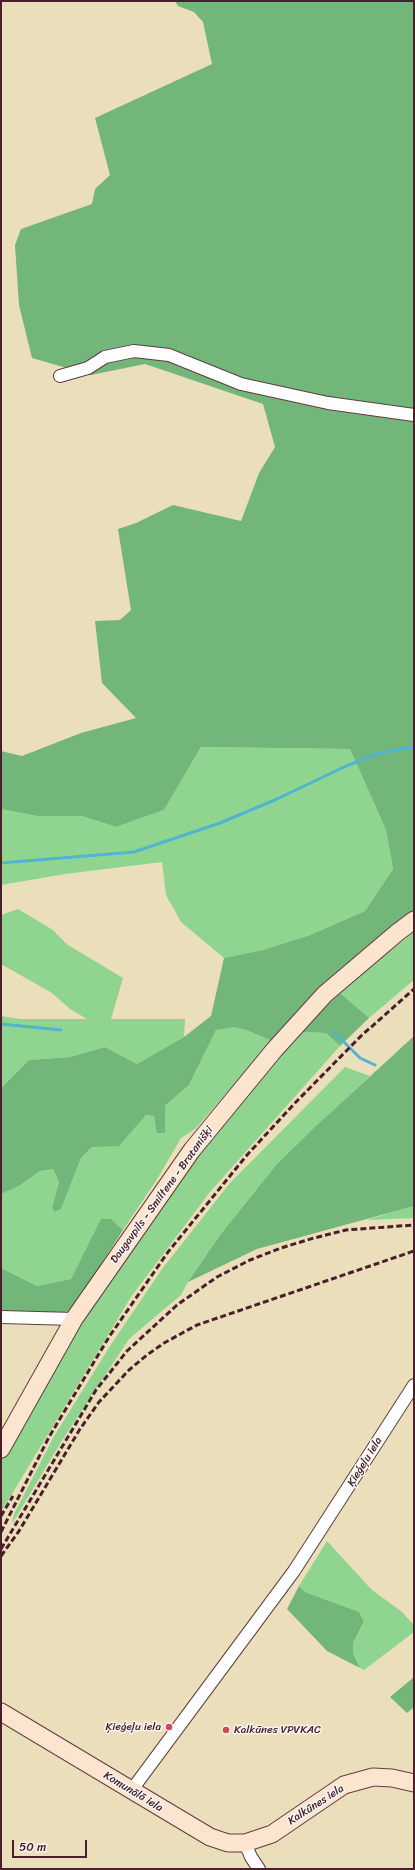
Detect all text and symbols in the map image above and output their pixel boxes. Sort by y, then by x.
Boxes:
street label: Daugavpils - Smiltene - Bratanišķi [108,1124,216,1266]
street label: Ķieģeļu iela [345,1435,385,1489]
place label: Ķieģeļu iela [106,1720,161,1734]
marker: Ķieģeļu iela [164,1722,174,1732]
place label: Kalkūnes VPVKAC [234,1723,321,1737]
marker: Kalkūnes VPVKAC [221,1725,231,1735]
street label: Komunālā iela [101,1769,165,1815]
street label: Kalkūnes iela [286,1782,346,1828]
scale bar [14,1832,89,1858]
text: 50 m [19,1836,46,1858]

